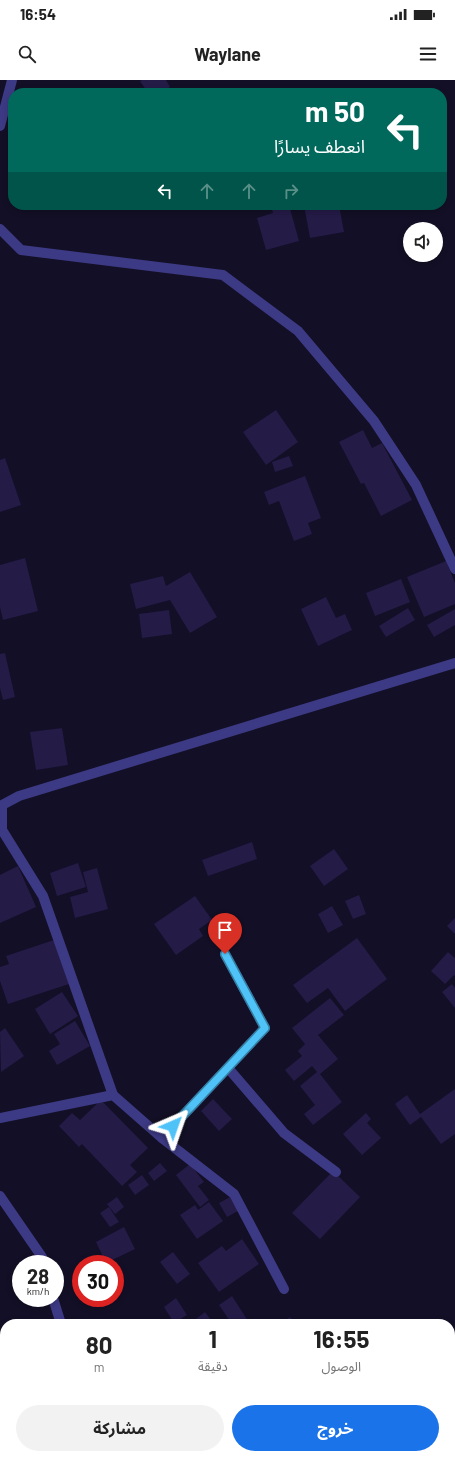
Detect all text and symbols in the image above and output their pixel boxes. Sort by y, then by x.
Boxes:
text: 16:54 [20,5,56,23]
icon: search [16,43,38,65]
text: Waylane [194,43,261,65]
icon: menu [417,43,439,65]
text: 50 m [305,94,365,128]
icon: left [379,104,431,156]
text: انعطف يسارًا [274,135,365,157]
icon: left [154,180,176,202]
icon: ahead [196,180,218,202]
icon: ahead [238,180,260,202]
icon: right [280,180,302,202]
map controls [403,222,443,262]
button: sound [403,222,443,262]
pin [208,913,242,954]
icon: arrive [214,919,236,941]
position arrow [152,1105,194,1147]
speed limit sign: 30 [72,1255,124,1307]
text: 28 [27,1264,49,1288]
text: km/h [27,1285,49,1297]
text: 1 [209,1324,217,1353]
text: 16:55 [313,1324,369,1353]
text: 80 [86,1330,112,1359]
text: دقيقة [198,1358,228,1374]
text: الوصول [322,1358,361,1374]
text: m [94,1359,104,1375]
button: مشاركة [16,1405,224,1451]
button: خروج [232,1405,439,1451]

